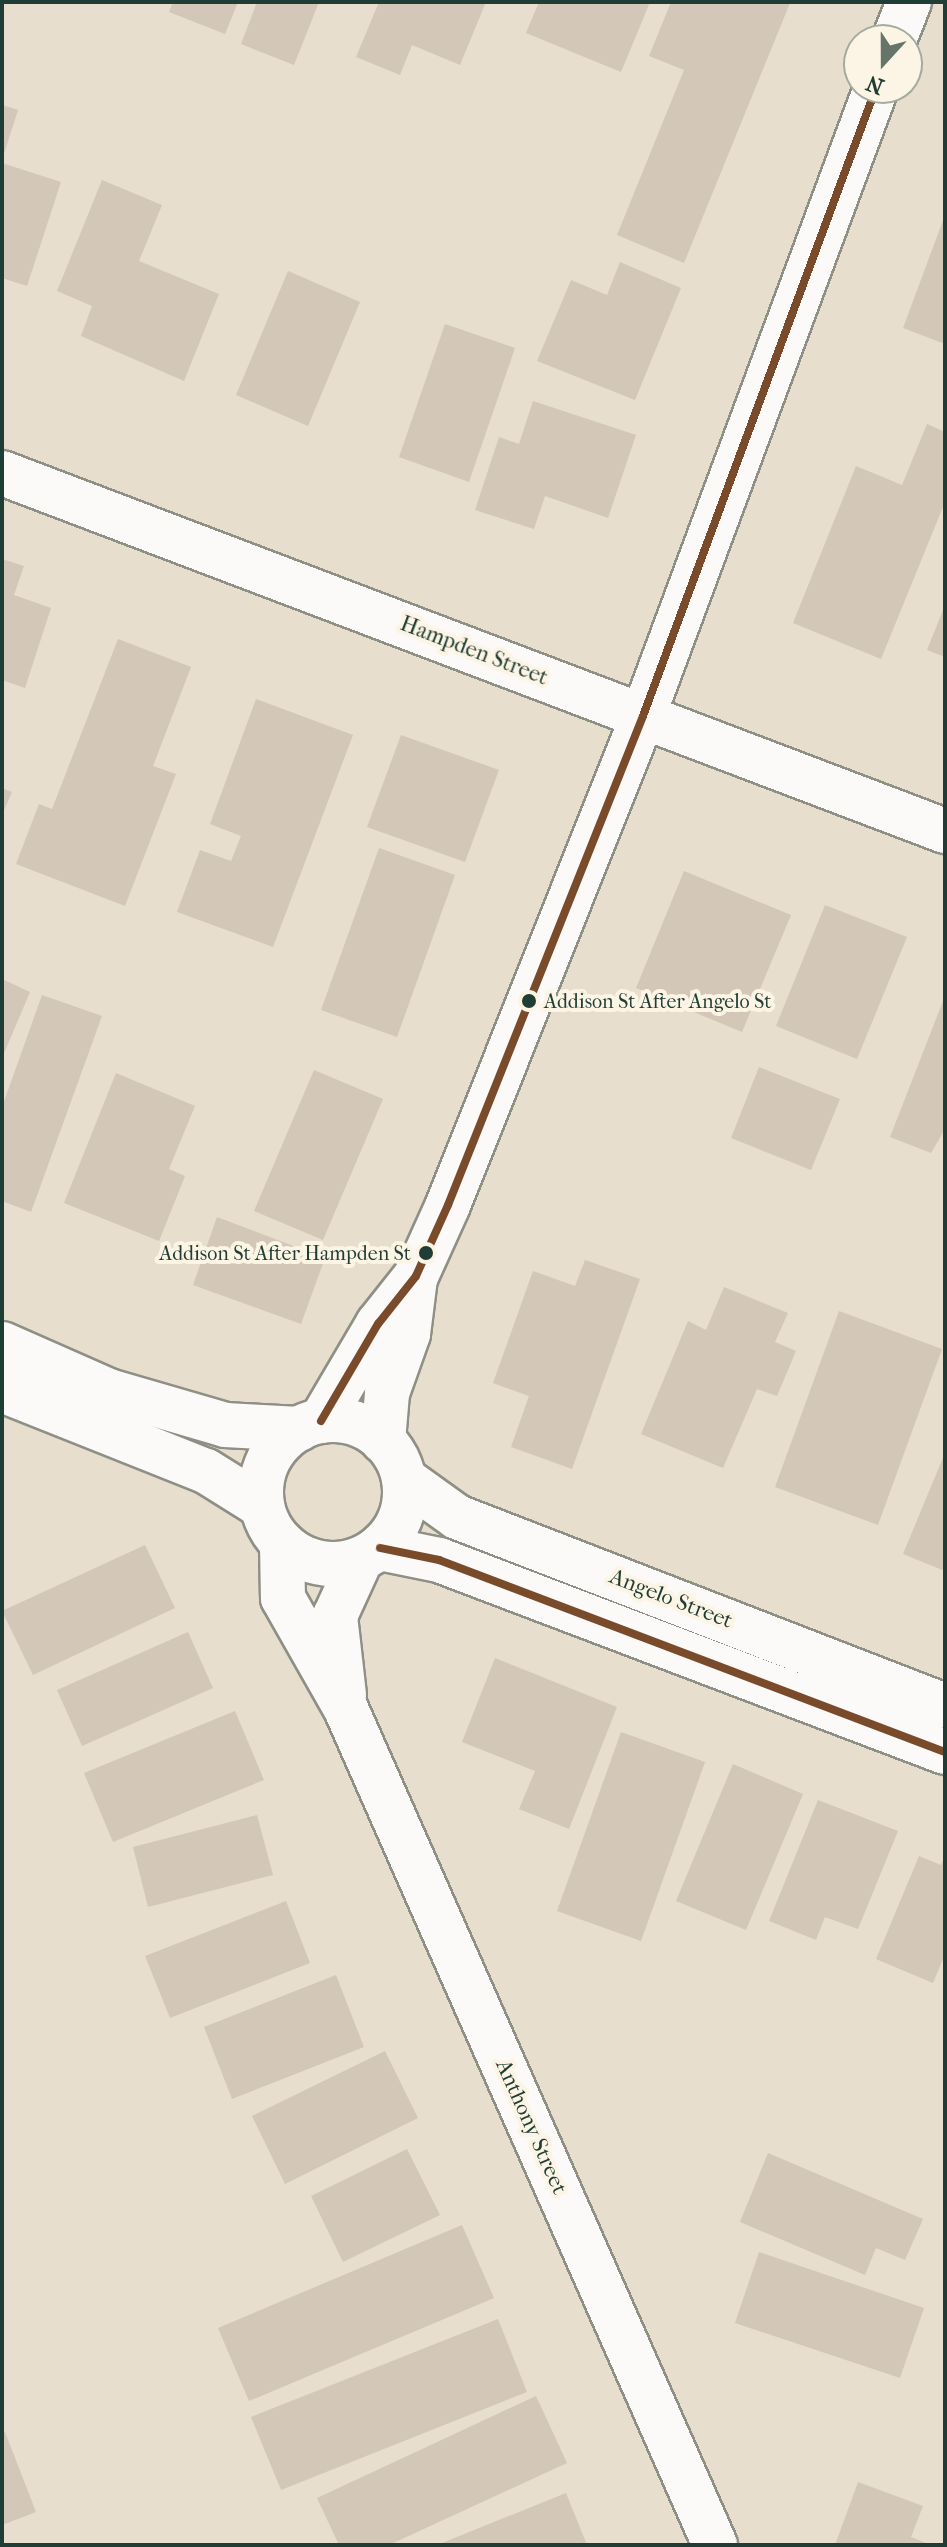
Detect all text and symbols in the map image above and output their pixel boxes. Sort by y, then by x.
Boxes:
north arrow [843,24,923,104]
text: N [863,69,888,100]
street label: Hampden Street [396,611,552,691]
place label: Addison St After Angelo St [544,989,771,1013]
marker: Addison St After Angelo St [521,993,537,1009]
place label: Addison St After Hampden St [159,1241,411,1265]
marker: Addison St After Hampden St [418,1245,434,1261]
street label: Angelo Street [606,1563,736,1635]
street label: Anthony Street [490,2056,572,2198]

